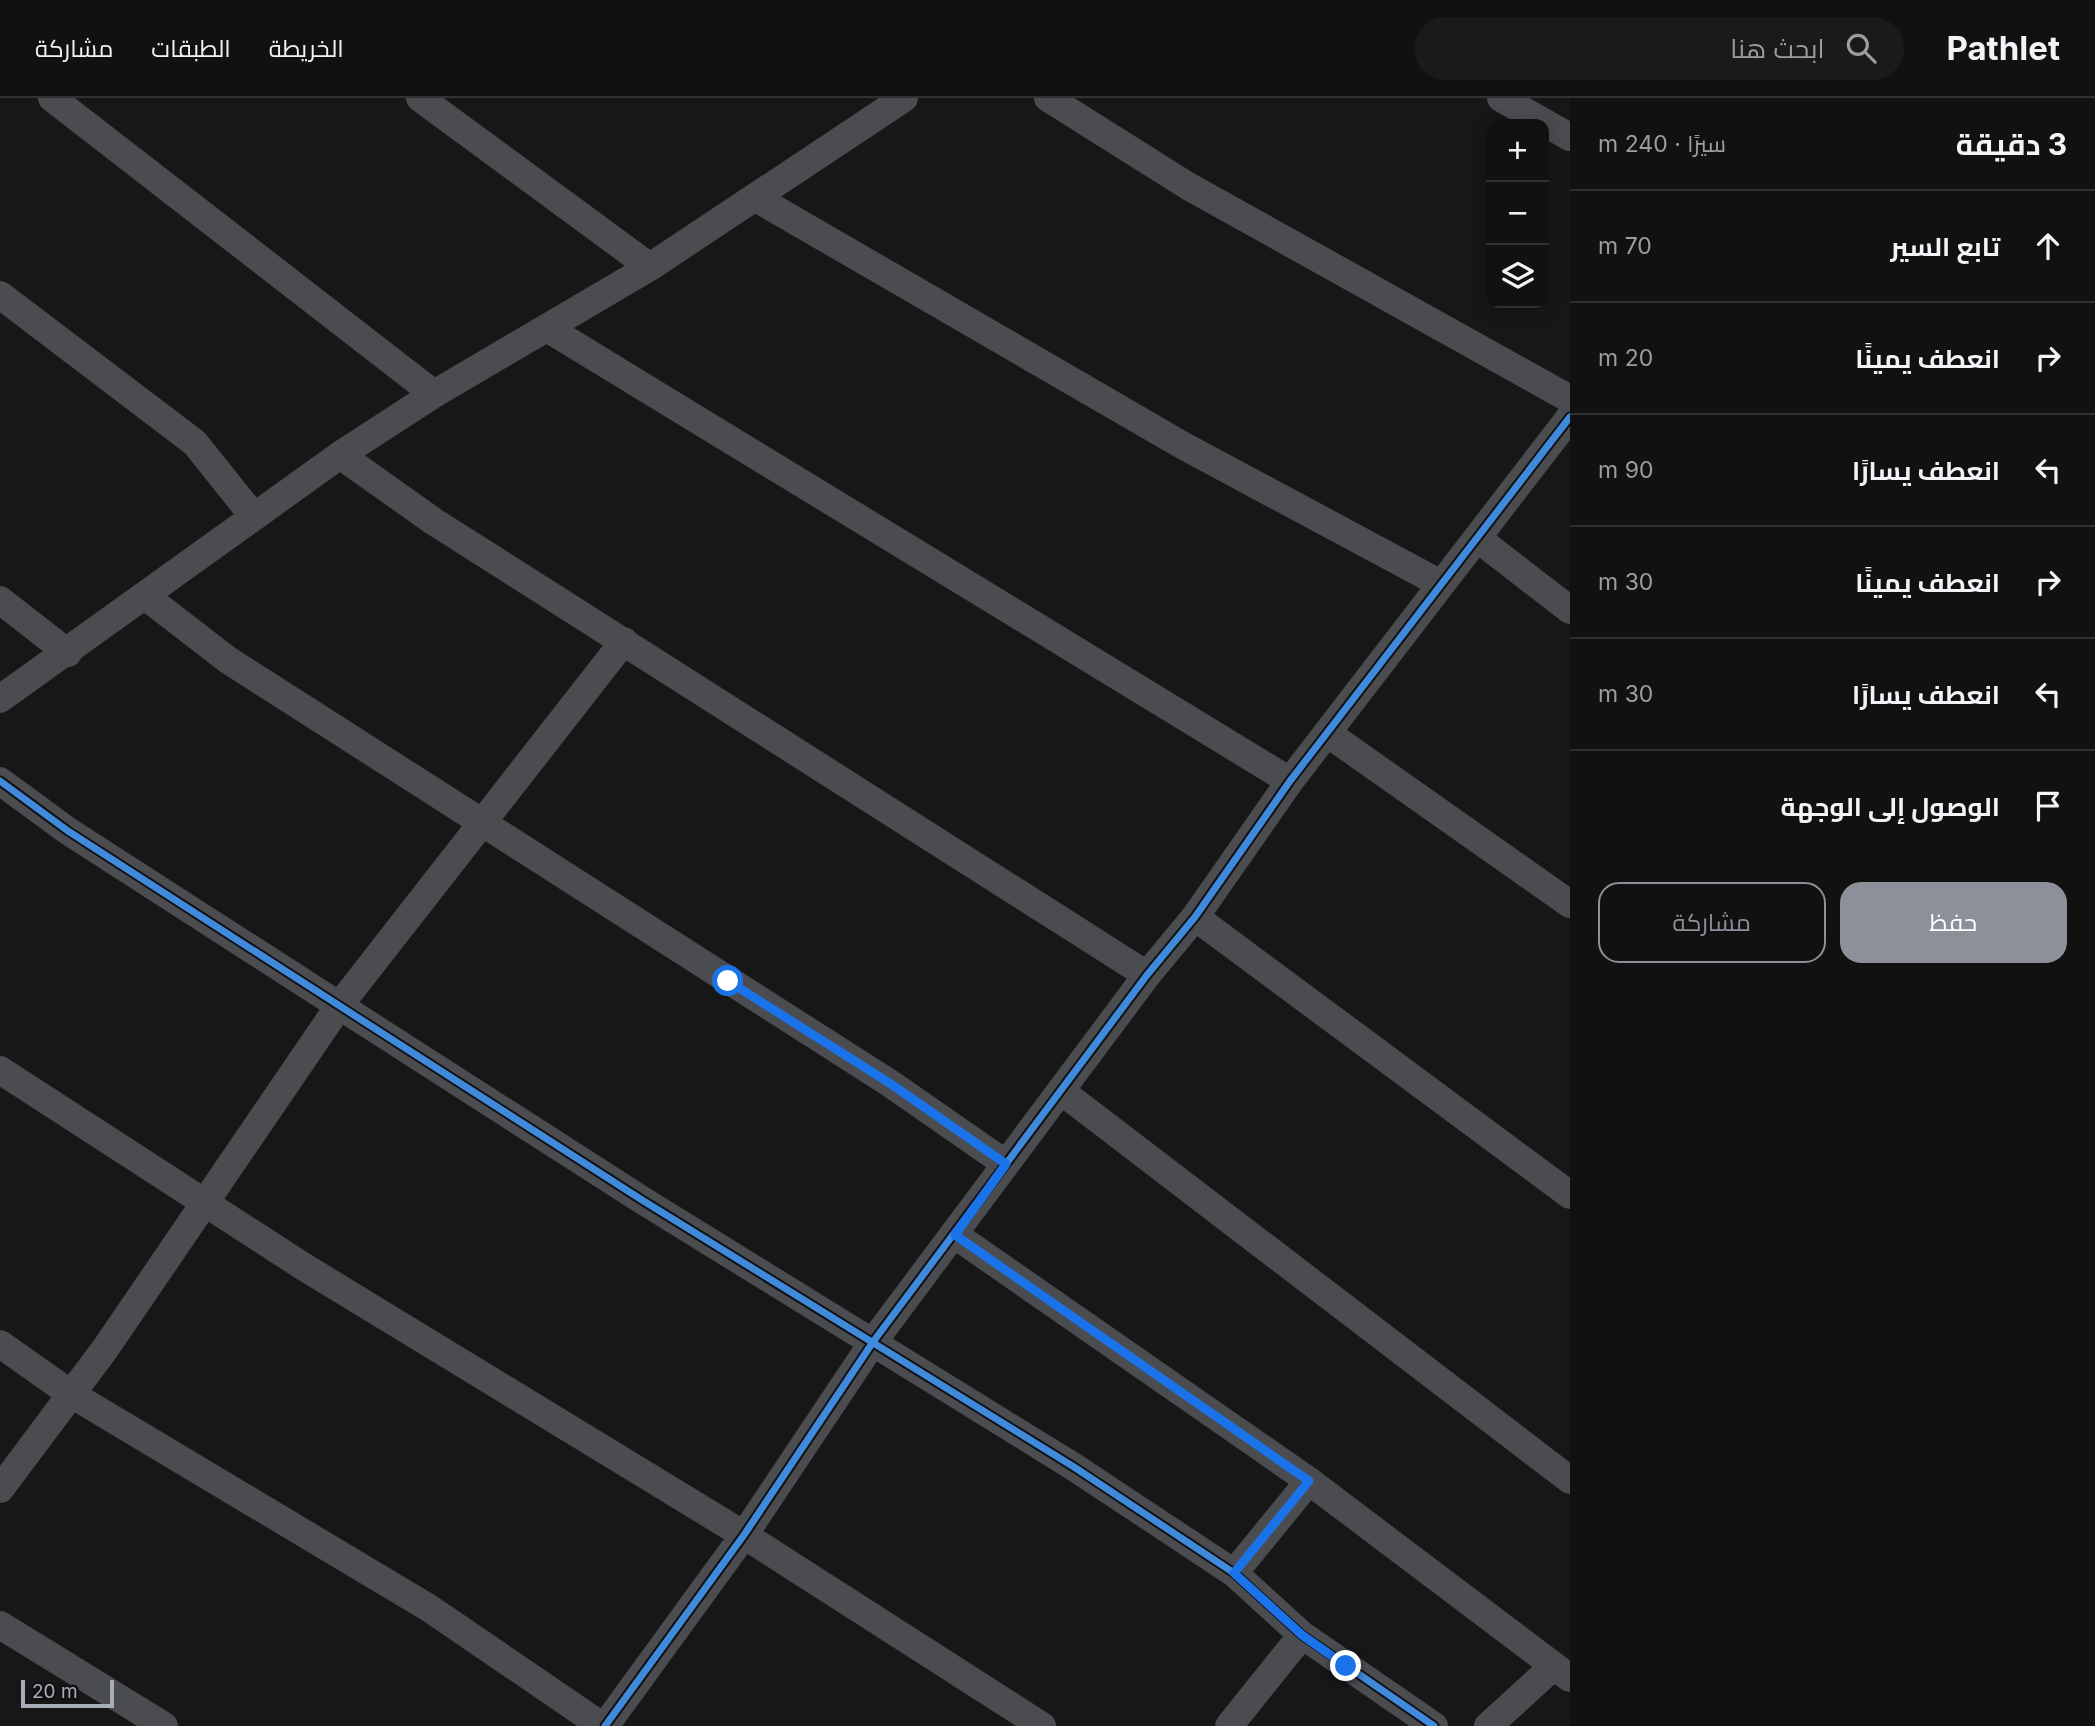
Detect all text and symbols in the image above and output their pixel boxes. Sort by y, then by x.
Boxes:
search box [1414,17,1904,80]
text: Pathlet [1946,28,2060,68]
icon: search [1842,29,1880,67]
text: ابحث هنا [1730,33,1824,64]
text: مشاركة [35,34,113,63]
text: الطبقات [151,34,231,63]
text: الخريطة [269,34,344,63]
map controls [1486,119,1549,308]
button: + [1486,119,1549,182]
text: 3 دقيقة [1956,126,2067,162]
text: سيرًا · 240 m [1598,130,1726,158]
button: − [1486,182,1549,245]
icon: ahead [2029,227,2067,265]
text: تابع السير [1890,231,2000,262]
text: 70 m [1598,232,1652,260]
button: layers [1486,245,1549,308]
icon: right [2029,339,2067,377]
text: انعطف يمينًا [1855,343,2000,374]
text: 20 m [1598,344,1653,372]
icon: left [2029,451,2067,489]
text: انعطف يسارًا [1852,455,2000,486]
text: 90 m [1598,456,1653,484]
icon: right [2029,563,2067,601]
text: انعطف يمينًا [1855,567,2000,598]
text: 30 m [1598,568,1653,596]
icon: left [2029,675,2067,713]
text: انعطف يسارًا [1852,679,2000,710]
text: 30 m [1598,680,1653,708]
icon: arrive [2029,787,2067,825]
text: الوصول إلى الوجهة [1781,791,2000,822]
button: مشاركة [1598,882,1826,963]
button: حفظ [1840,882,2067,963]
route start [712,965,743,996]
route end [1330,1650,1361,1681]
scale bar [21,1677,114,1709]
text: 20 m [32,1680,78,1703]

